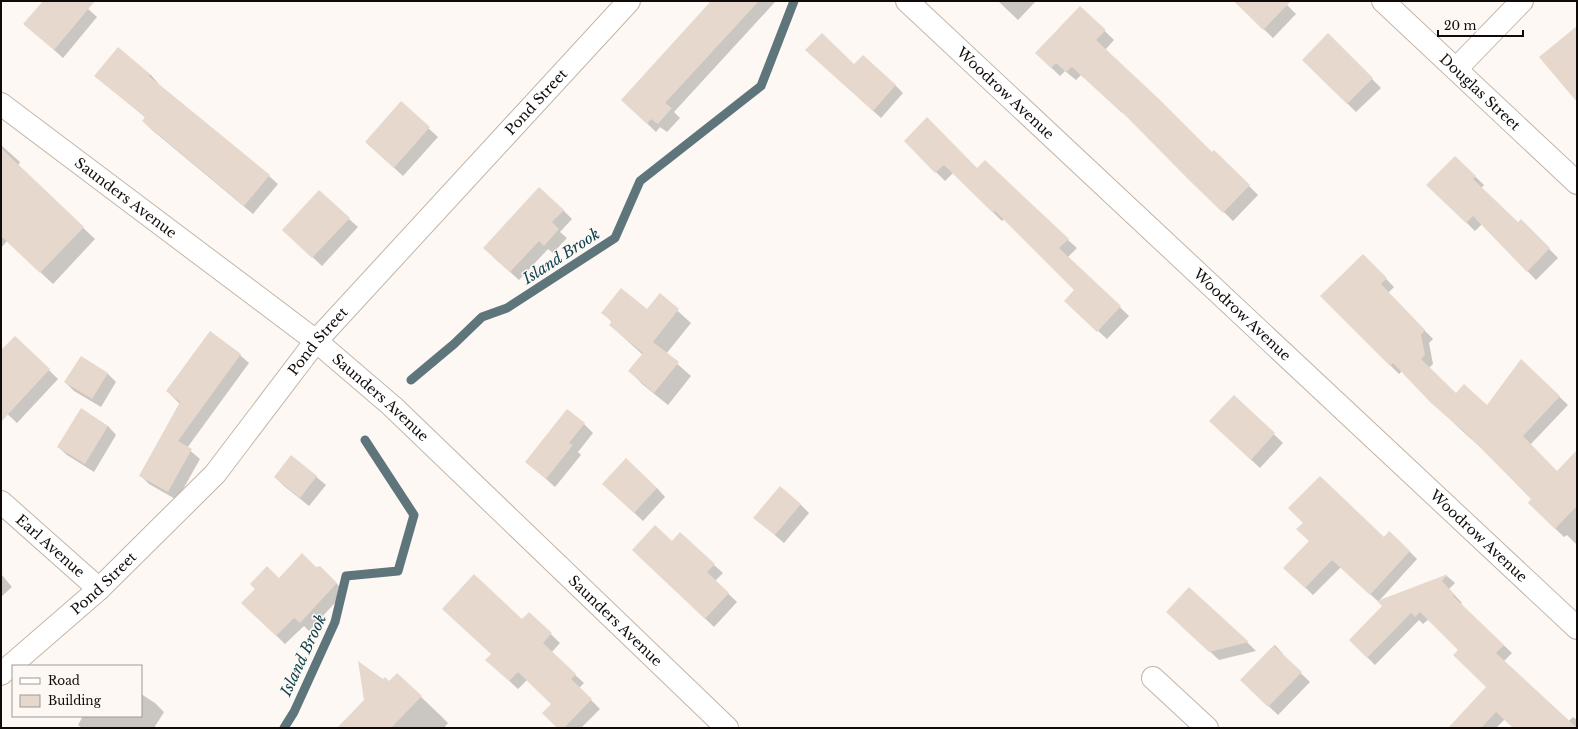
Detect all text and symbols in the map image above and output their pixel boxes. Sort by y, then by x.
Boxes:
scale bar [1438,12,1523,38]
text: 20 m [1444,18,1476,33]
street label: Woodrow Avenue [952,43,1058,143]
street label: Douglas Street [1436,50,1525,135]
street label: Pond Street [501,65,571,139]
street label: Saunders Avenue [71,154,180,242]
water label: Island Brook [518,224,603,288]
street label: Woodrow Avenue [1189,264,1295,365]
street label: Pond Street [284,303,352,379]
street label: Saunders Avenue [329,350,432,445]
street label: Woodrow Avenue [1425,485,1531,586]
street label: Earl Avenue [12,511,88,581]
street label: Pond Street [67,548,141,618]
street label: Saunders Avenue [565,572,666,670]
water label: Island Brook [275,611,330,700]
legend [12,665,142,717]
text: Road [48,673,80,688]
text: Building [48,693,102,708]

